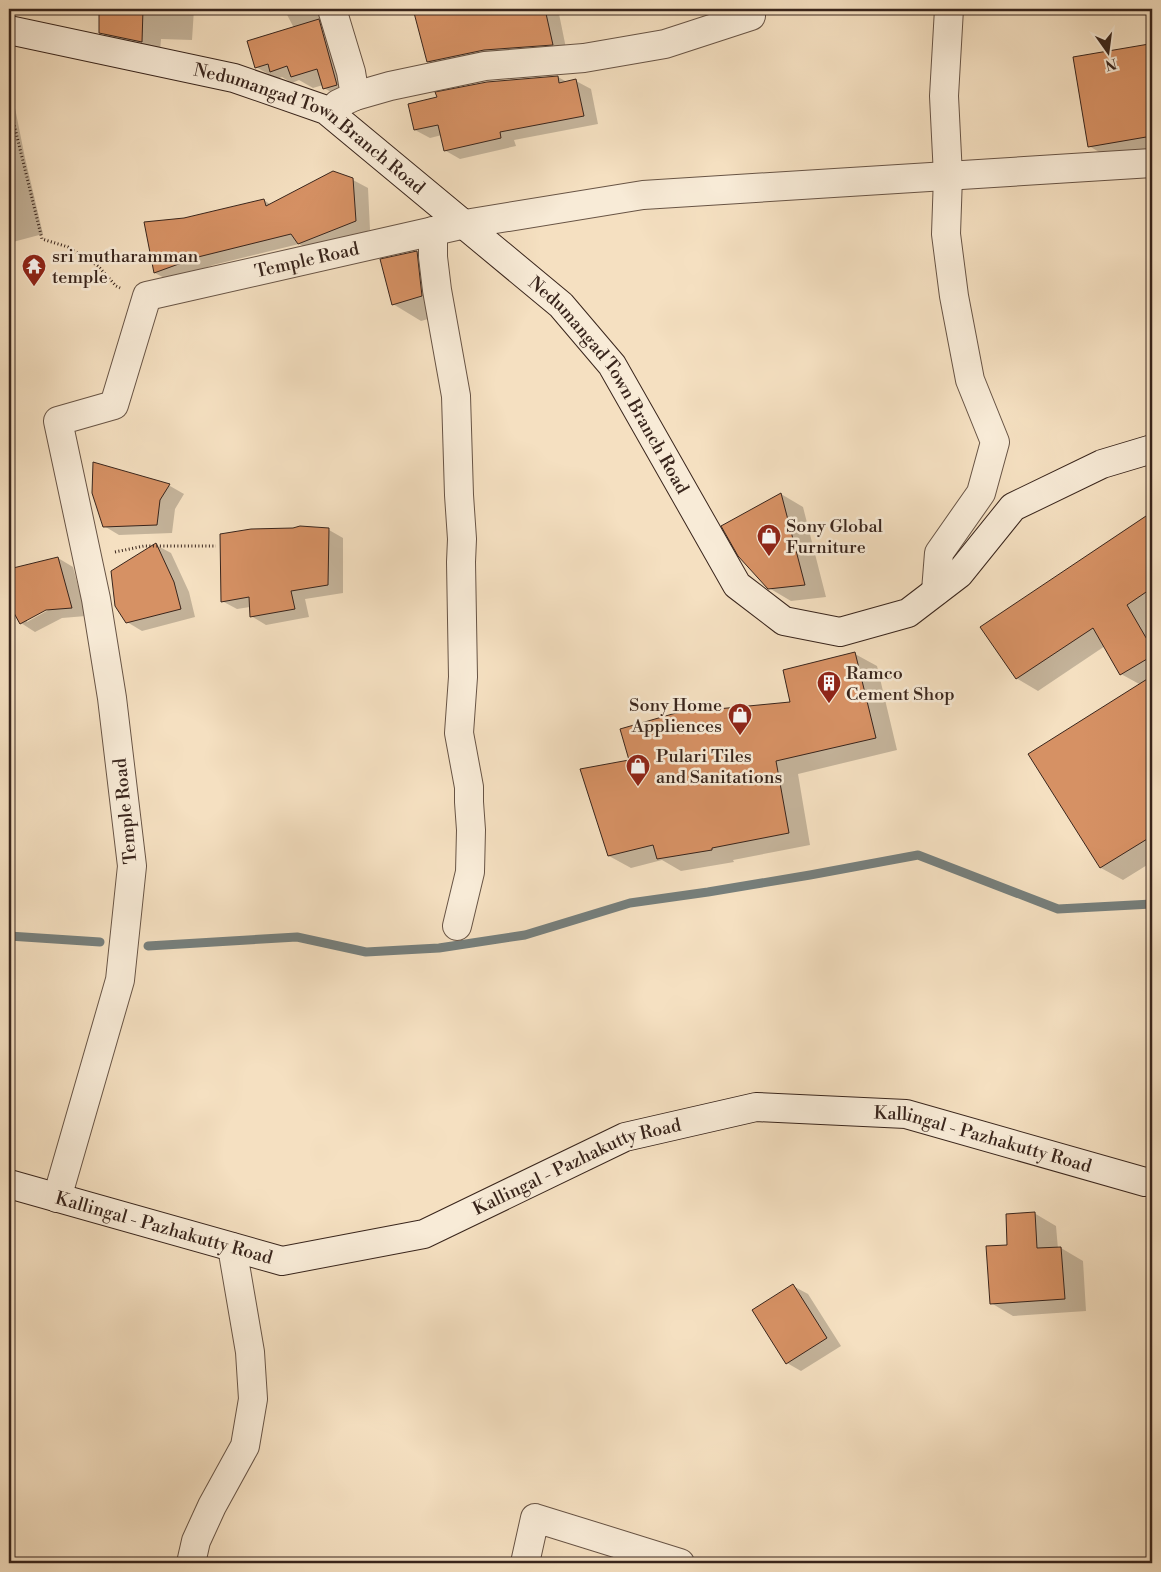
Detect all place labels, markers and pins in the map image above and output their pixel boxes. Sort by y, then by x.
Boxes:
place label: sri mutharamman temple [52,245,199,289]
temple icon: sri mutharamman temple [21,253,47,287]
place label: Sony Global Furniture [786,515,884,559]
shop icon: Sony Global Furniture [756,523,782,557]
place label: Ramco Cement Shop [846,662,955,706]
building icon: Ramco Cement Shop [816,670,842,704]
place label: Sony Home Appliences [629,694,722,738]
shop icon: Sony Home Appliences [727,702,753,736]
place label: Pulari Tiles and Sanitations [656,745,783,789]
shop icon: Pulari Tiles and Sanitations [625,753,651,787]

